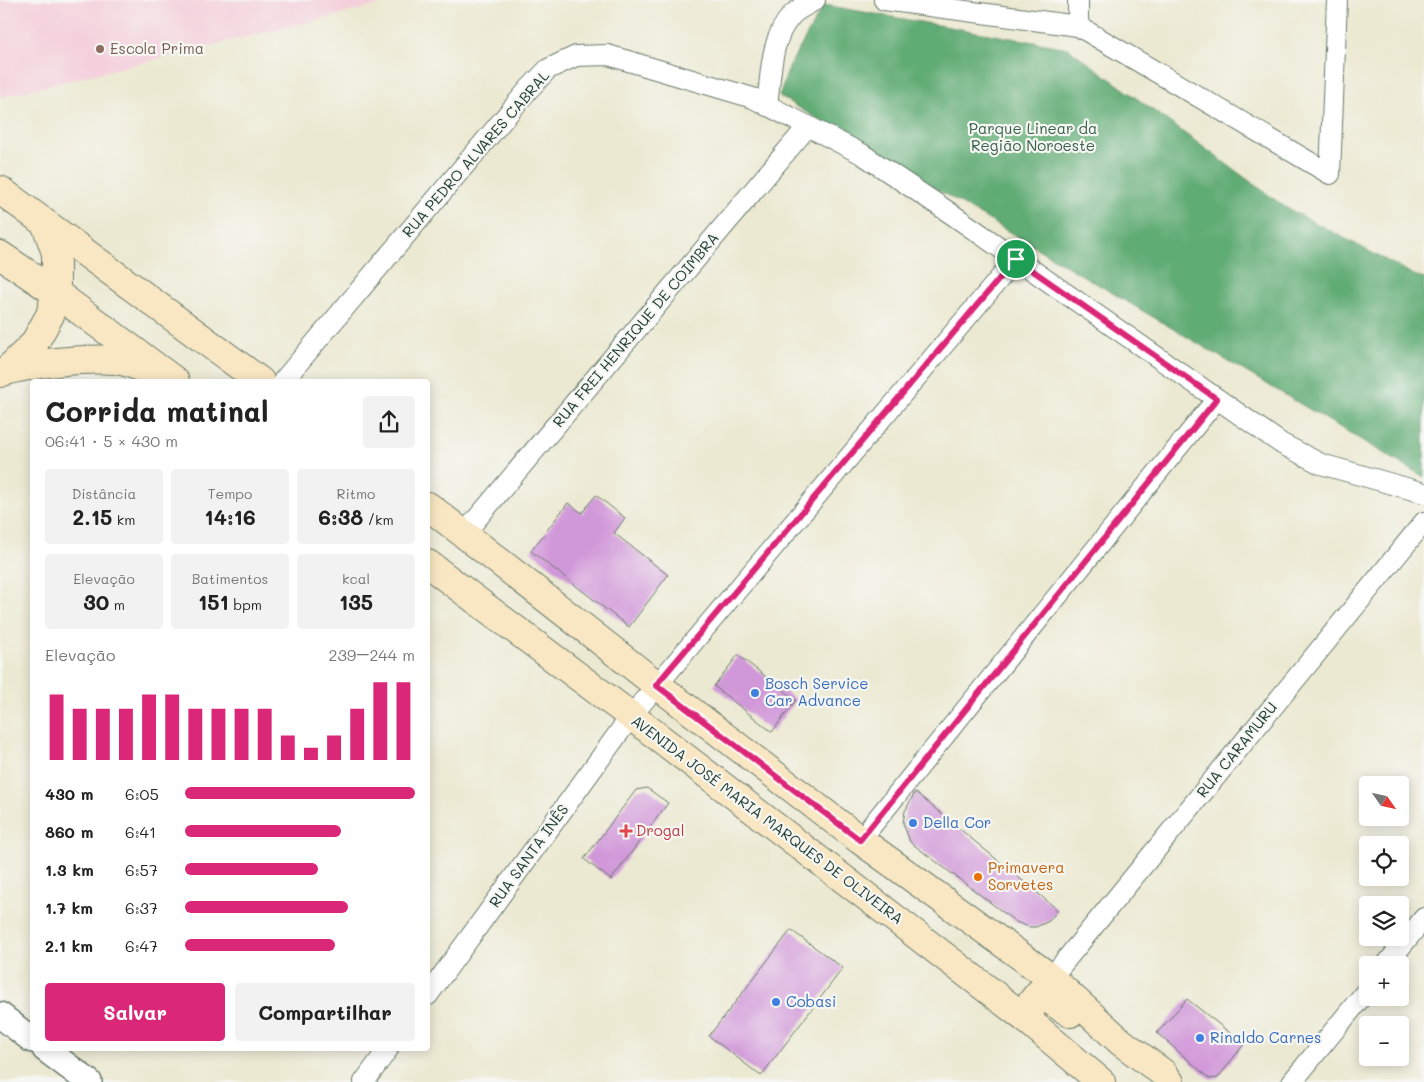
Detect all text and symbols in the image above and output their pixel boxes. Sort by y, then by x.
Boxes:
place label: Escola Prima [110,38,204,58]
marker: Escola Prima [94,43,106,55]
street label: RUA PEDRO ALVARES CABRAL [397,66,553,241]
park label: Parque Linear da Região Noroeste [969,118,1097,155]
street label: RUA FREI HENRIQUE DE COIMBRA [548,228,723,431]
pin [995,238,1037,280]
icon: arrive [1002,245,1030,273]
text: Corrida matinal [45,393,269,429]
button: share [363,396,415,448]
text: 06:41 · 5 × 430 m [45,430,178,451]
text: Distância [72,484,136,503]
text: Tempo [208,484,252,503]
text: Ritmo [337,484,375,503]
text: 2.15 [73,503,112,530]
text: 14:16 [204,503,256,530]
text: 6:38 [318,503,363,530]
text: km [112,510,135,529]
text: /km [363,510,394,529]
text: Elevação [73,569,135,588]
text: Batimentos [192,569,268,588]
text: kcal [342,569,370,588]
text: 30 [83,588,109,615]
text: 151 [198,588,229,615]
text: 135 [339,588,373,615]
text: m [109,595,125,614]
text: bpm [229,595,262,614]
text: Elevação [45,644,115,665]
text: 239–244 m [329,644,415,665]
place label: Bosch Service Car Advance [765,673,868,710]
marker: Bosch Service Car Advance [749,687,761,699]
street label: RUA CARAMURU [1191,697,1281,801]
street label: AVENIDA JOSÉ MARIA MARQUES DE OLIVEIRA [628,710,908,928]
north arrow [1359,776,1409,826]
map controls [1359,776,1409,1066]
text: 430 m [45,783,94,804]
text: 6:05 [125,783,159,804]
street label: RUA SANTA INÊS [484,800,572,911]
place label: Della Cor [923,812,991,832]
marker: Della Cor [907,817,919,829]
place label: Drogal [636,820,685,840]
text: 860 m [45,821,93,842]
text: 6:41 [125,821,156,842]
marker: Drogal [620,825,632,837]
button: locate [1359,836,1409,886]
place label: Primavera Sorvetes [988,857,1065,894]
text: 1.3 km [45,859,94,880]
text: 6:57 [125,859,158,880]
marker: Primavera Sorvetes [972,871,984,883]
button: layers [1359,896,1409,946]
text: 1.7 km [45,897,93,918]
text: 6:37 [125,897,158,918]
text: 2.1 km [45,935,93,956]
text: 6:47 [125,935,158,956]
button: + [1359,956,1409,1006]
button: Salvar [45,983,225,1041]
button: Compartilhar [235,983,415,1041]
place label: Cobasi [786,991,836,1011]
marker: Cobasi [770,996,782,1008]
button: − [1359,1016,1409,1066]
place label: Rinaldo Carnes [1210,1027,1321,1047]
marker: Rinaldo Carnes [1194,1032,1206,1044]

